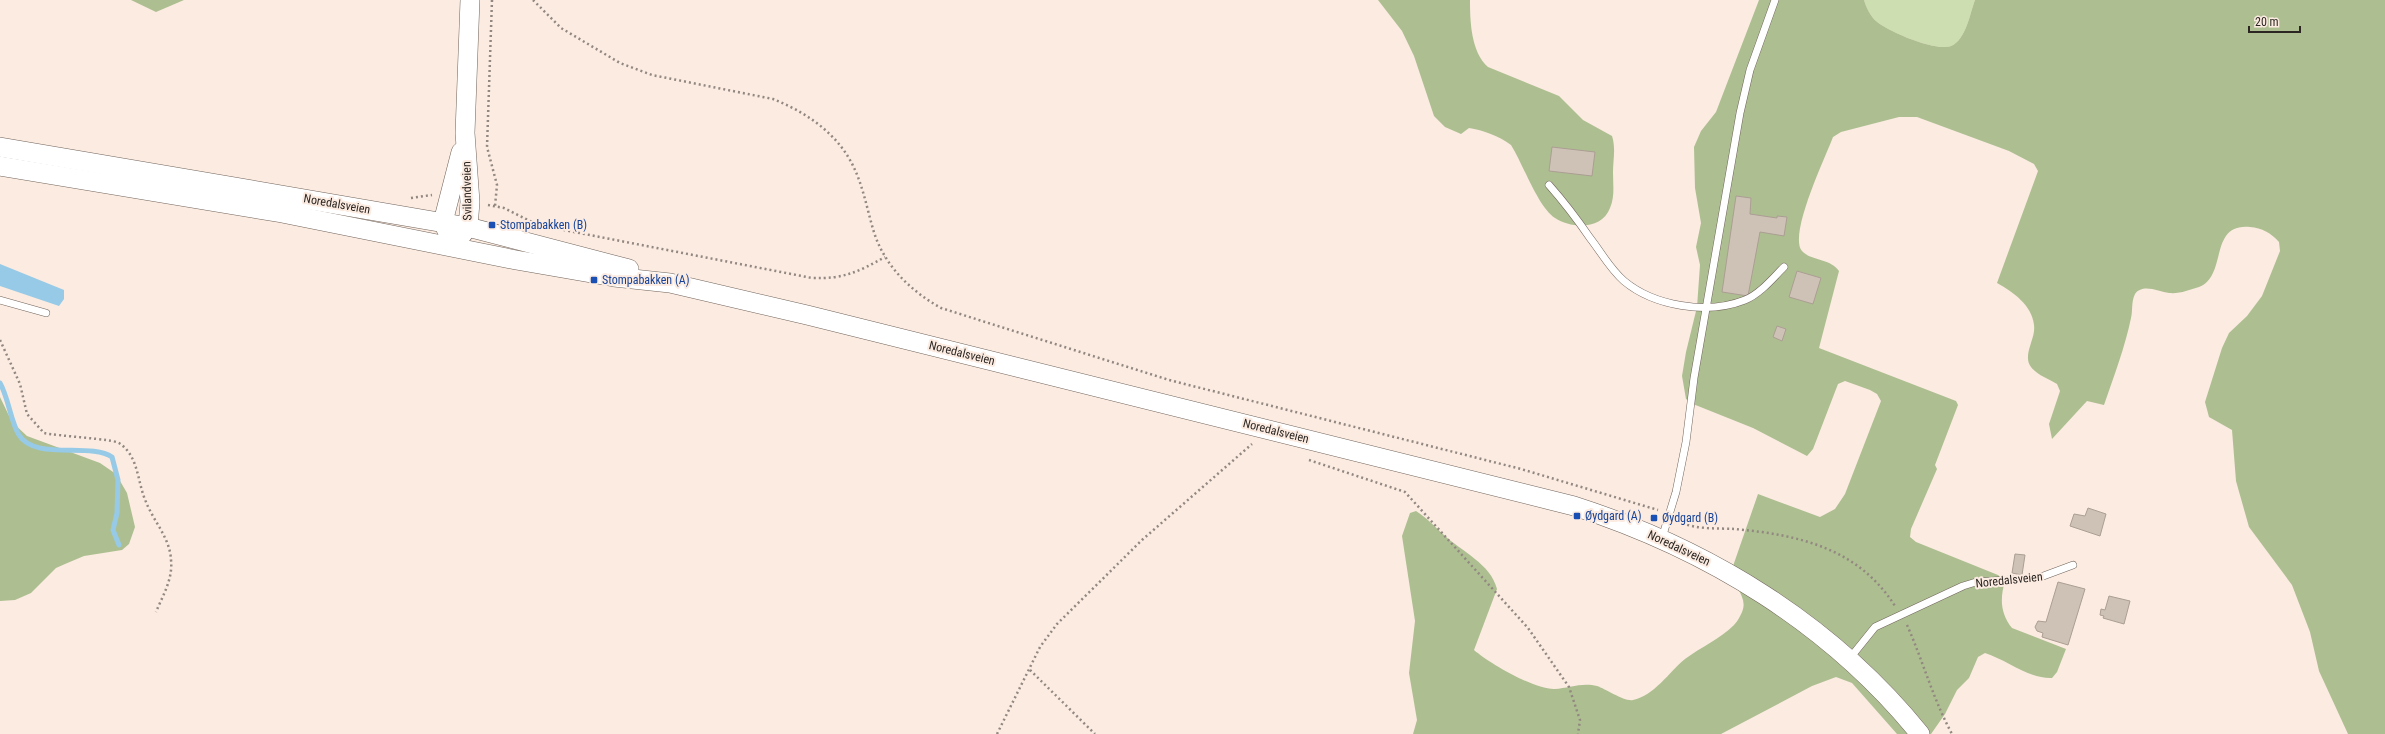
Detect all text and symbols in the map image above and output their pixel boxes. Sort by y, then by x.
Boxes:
scale bar [2249,8,2300,34]
text: 20 m [2255,15,2279,29]
street label: Svilandveien [459,161,475,221]
street label: Noredalsveien [303,191,372,217]
place label: Stompabakken (B) [500,218,587,232]
marker: Stompabakken (B) [487,220,497,230]
place label: Stompabakken (A) [602,273,689,287]
marker: Stompabakken (A) [589,275,599,285]
street label: Noredalsveien [928,338,997,368]
street label: Noredalsveien [1242,416,1311,446]
place label: Øydgard (A) [1585,509,1642,523]
marker: Øydgard (A) [1572,511,1582,521]
place label: Øydgard (B) [1662,511,1718,525]
marker: Øydgard (B) [1649,513,1659,523]
street label: Noredalsveien [1645,527,1713,569]
street label: Noredalsveien [1975,569,2043,590]

